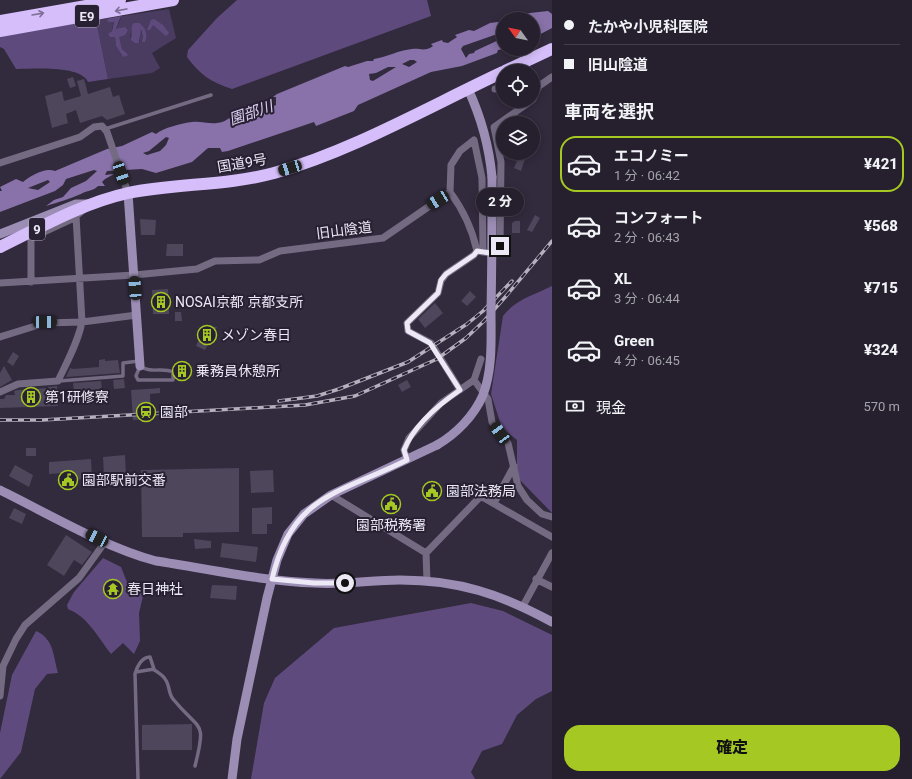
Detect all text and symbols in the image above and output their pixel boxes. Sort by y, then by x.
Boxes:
road number: E9 [75,5,99,27]
one-way arrow [115,6,128,14]
one-way arrow [32,10,45,18]
north arrow [496,12,540,56]
map controls [496,12,540,160]
text: たかや小児科医院 [588,18,708,36]
text: 旧山陰道 [588,56,648,74]
button: locate [496,64,540,108]
water label: 園部川 [227,97,277,129]
text: 車両を選択 [564,101,654,122]
button: layers [496,116,540,160]
icon: car [566,146,602,182]
text: エコノミー [614,147,689,165]
street label: 国道9号 [216,151,268,175]
text: ¥421 [864,155,898,173]
car [277,159,303,177]
car [111,160,131,186]
text: 1 分 · 06:42 [614,168,680,183]
callout: 2 分 [476,188,524,216]
car [425,189,451,211]
text: 2 分 [488,194,512,209]
icon: car [566,208,602,244]
text: コンフォート [614,209,704,227]
text: ¥568 [864,217,898,235]
road number: 9 [29,218,45,240]
street label: 旧山陰道 [315,219,373,241]
text: 2 分 · 06:43 [614,230,680,245]
route end [491,237,509,255]
icon: car [566,270,602,306]
text: XL [614,270,632,288]
car [128,276,142,300]
text: ¥715 [864,279,898,297]
building icon: NOSAI京都 京都支所 [150,291,172,313]
text: 3 分 · 06:44 [614,291,680,306]
place label: NOSAI京都 京都支所 [175,294,303,310]
car [33,316,57,328]
building icon: メゾン春日 [196,324,218,346]
place label: メゾン春日 [221,327,291,343]
icon: car [566,332,602,368]
text: Green [614,332,654,350]
text: ¥324 [864,341,898,359]
text: 4 分 · 06:45 [614,353,680,368]
building icon: 乗務員休憩所 [171,360,193,382]
place label: 乗務員休憩所 [196,363,280,379]
building icon: 第1研修寮 [20,386,42,408]
place label: 第1研修寮 [45,389,109,405]
icon: cash [564,395,586,417]
text: 現金 [596,399,626,417]
text: 570 m [863,399,900,414]
station icon: 園部 [135,401,157,423]
place label: 園部 [160,404,188,420]
car [488,420,512,446]
public building icon: 園部駅前交番 [57,469,79,491]
place label: 園部駅前交番 [82,472,166,488]
public building icon: 園部法務局 [421,480,443,502]
place label: 園部法務局 [446,483,516,499]
public building icon: 園部税務署 [380,493,402,515]
place label: 園部税務署 [356,517,426,533]
car [84,527,110,549]
route start [336,574,354,592]
temple icon: 春日神社 [102,578,124,600]
place label: 春日神社 [127,581,183,597]
button: 確定 [564,725,900,771]

